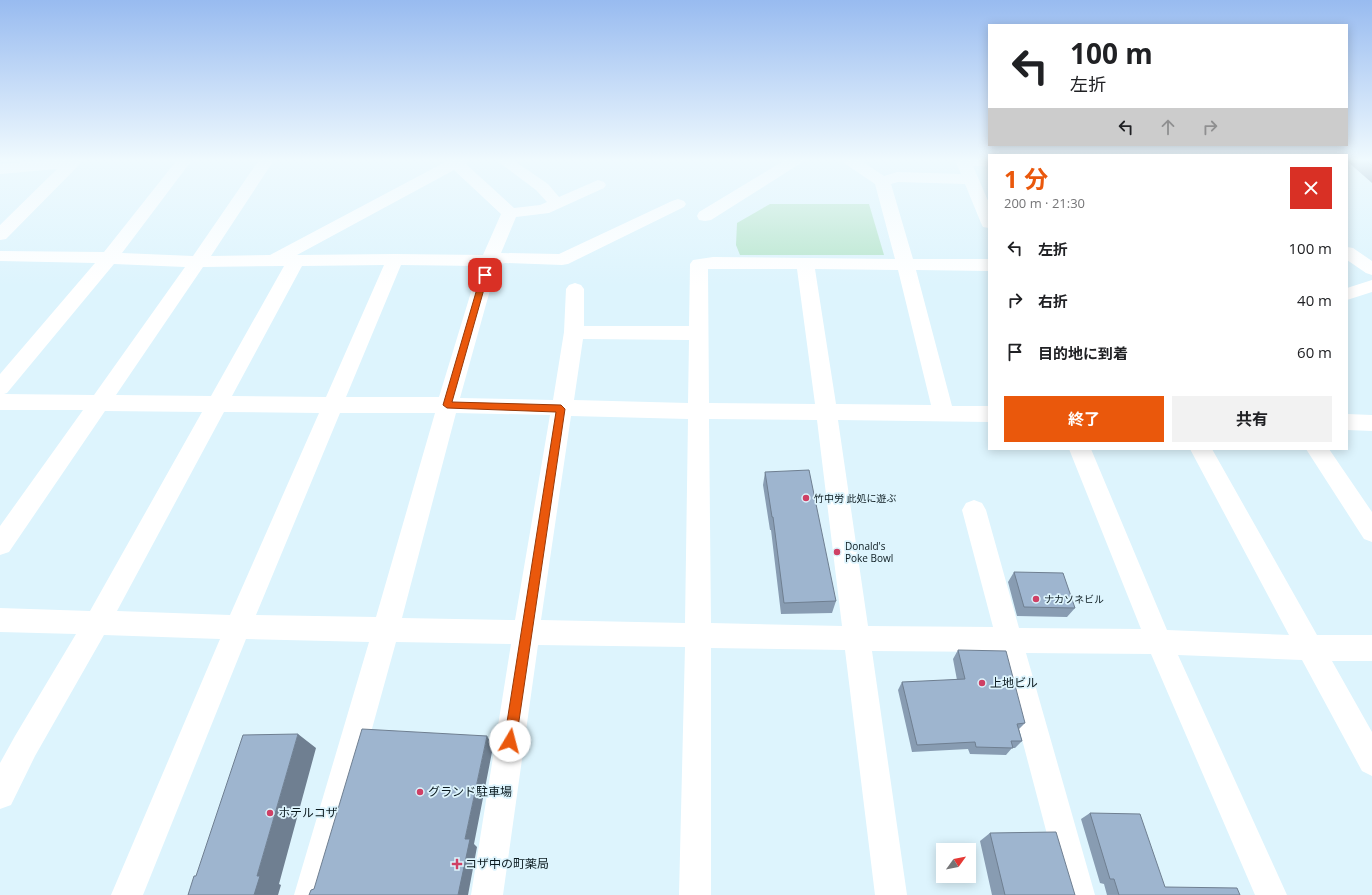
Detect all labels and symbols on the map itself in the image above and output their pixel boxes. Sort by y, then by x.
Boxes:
pin [468,258,502,292]
place label: 竹中労 此処に遊ぶ [814,491,897,505]
marker: 竹中労 此処に遊ぶ [801,493,811,503]
place label: Donald's Poke Bowl [845,539,893,565]
marker: Donald's Poke Bowl [832,547,842,557]
place label: ナカソネビル [1044,592,1104,606]
marker: ナカソネビル [1031,594,1041,604]
place label: 上地ビル [990,674,1038,691]
marker: 上地ビル [977,678,987,688]
position arrow [489,720,531,762]
place label: グランド駐車場 [428,783,512,800]
marker: グランド駐車場 [415,787,425,797]
place label: ホテルコザ [278,804,338,821]
marker: ホテルコザ [265,808,275,818]
north arrow [936,843,976,883]
place label: コザ中の町薬局 [465,855,549,872]
marker: コザ中の町薬局 [452,859,462,869]

